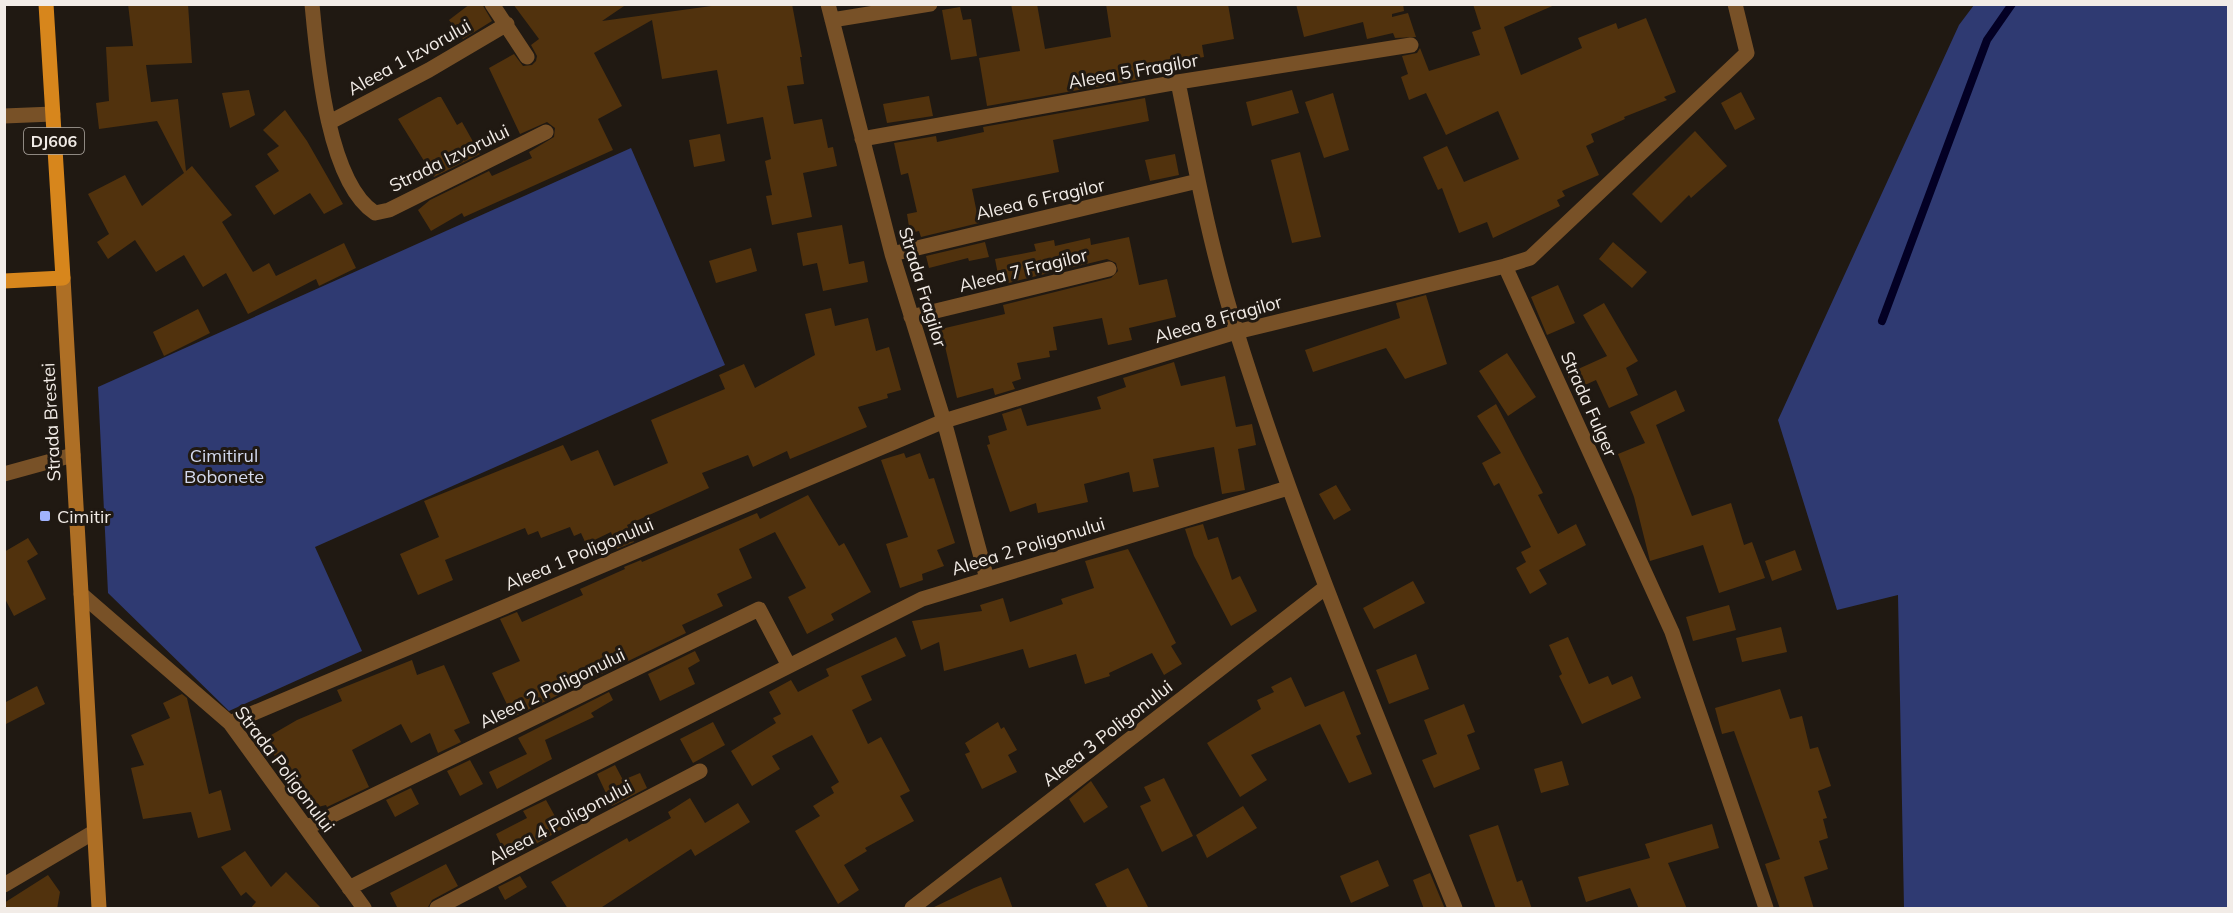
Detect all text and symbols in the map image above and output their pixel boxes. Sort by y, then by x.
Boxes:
street label: Aleea 1 Izvorului [343,14,475,100]
street label: Aleea 5 Fragilor [1066,48,1200,94]
street label: Strada Izvorului [385,119,513,197]
road number: DJ606 [24,128,84,154]
street label: Aleea 6 Fragilor [973,173,1107,225]
street label: Strada Fragilor [894,224,952,350]
street label: Aleea 7 Fragilor [956,243,1090,297]
street label: Aleea 8 Fragilor [1152,290,1285,348]
street label: Strada Fulger [1556,348,1623,461]
street label: Strada Brestei [36,362,66,482]
park label: Cimitirul Bobonete [184,444,264,488]
place label: Cimitir [57,505,111,528]
marker: Cimitir [38,509,52,523]
street label: Aleea 1 Poligonului [501,512,657,596]
street label: Aleea 2 Poligonului [948,512,1108,580]
street label: Aleea 2 Poligonului [475,643,629,733]
street label: Aleea 3 Poligonului [1037,675,1177,791]
street label: Strada Poligonului [230,701,340,837]
street label: Aleea 4 Poligonului [484,774,636,870]

